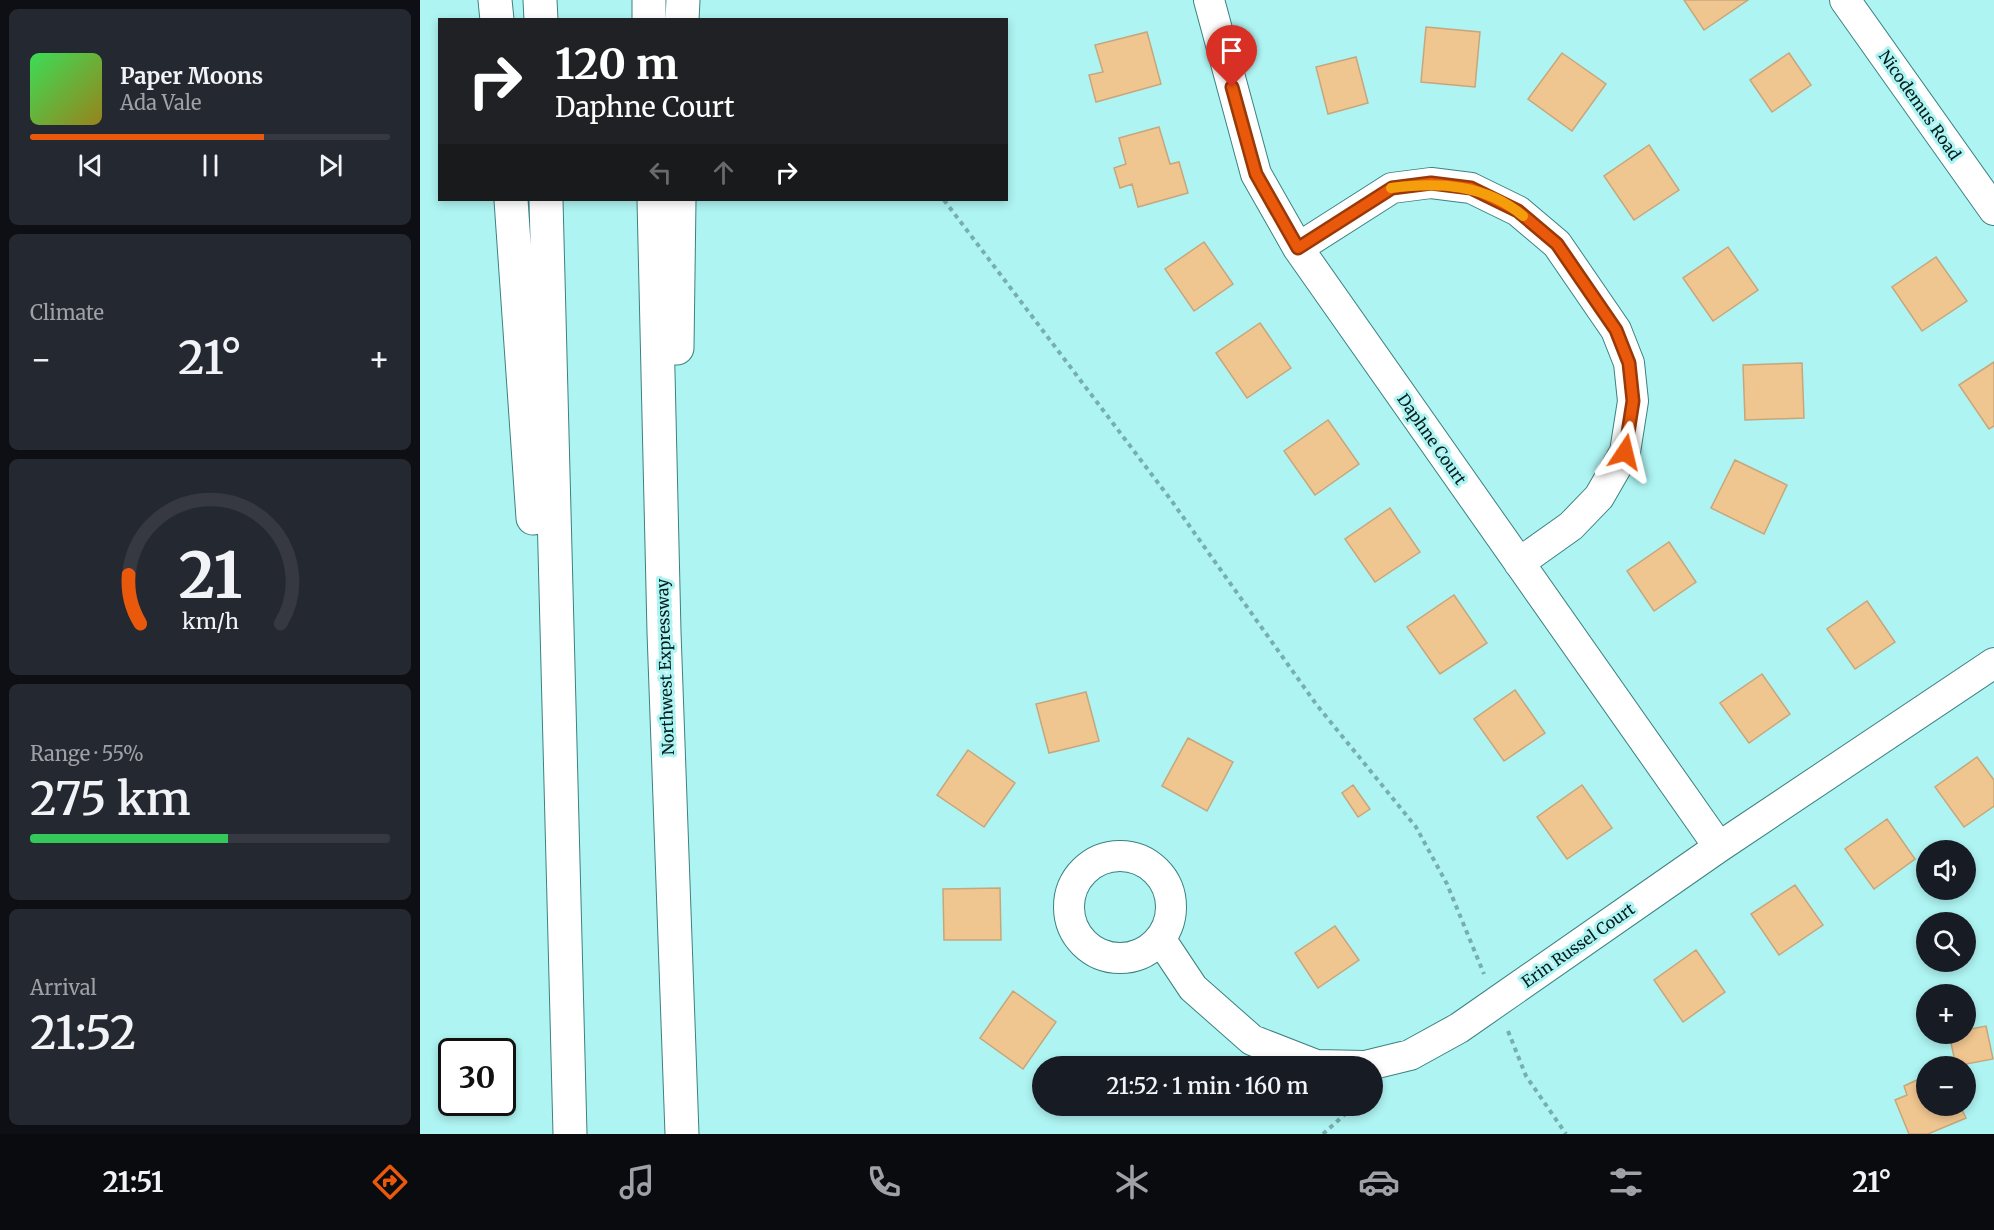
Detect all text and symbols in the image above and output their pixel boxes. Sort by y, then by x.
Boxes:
pin [1206,25,1257,87]
icon: arrive [1215,34,1248,67]
text: 120 m [555,38,678,90]
icon: right [456,42,534,120]
street label: Nicodemus Road [1875,46,1965,164]
text: Paper Moons [120,62,263,90]
text: Ada Vale [120,90,201,115]
text: Daphne Court [555,90,735,124]
icon: previous [74,149,107,182]
icon: pause [194,149,227,182]
icon: next [314,149,347,182]
icon: left [644,156,677,189]
icon: ahead [707,156,740,189]
icon: right [770,156,803,189]
text: Climate [30,300,104,325]
text: 21° [178,330,242,386]
text: − [30,339,52,380]
text: + [368,339,390,380]
street label: Daphne Court [1393,390,1471,489]
position arrow [1593,420,1657,484]
text: 21 [178,537,242,615]
street label: Northwest Expressway [652,578,678,756]
text: km/h [182,608,238,635]
text: Range · 55% [30,741,144,766]
text: 275 km [30,771,191,827]
map controls [1916,840,1976,1116]
button: sound [1916,840,1976,900]
street label: Erin Russel Court [1518,898,1639,992]
button: search [1916,912,1976,972]
text: Arrival [30,975,97,1000]
button: + [1916,984,1976,1044]
text: 21:52 [30,1005,136,1061]
speed limit sign: 30 [438,1038,516,1116]
button: − [1916,1056,1976,1116]
text: 21:52 · 1 min · 160 m [1107,1072,1308,1100]
icon: directions [369,1161,411,1203]
icon: music [616,1161,658,1203]
icon: phone [863,1161,905,1203]
icon: climate [1111,1161,1153,1203]
icon: car [1358,1161,1400,1203]
icon: filters [1605,1161,1647,1203]
text: 21:51 [103,1165,164,1199]
text: 21° [1852,1165,1891,1199]

